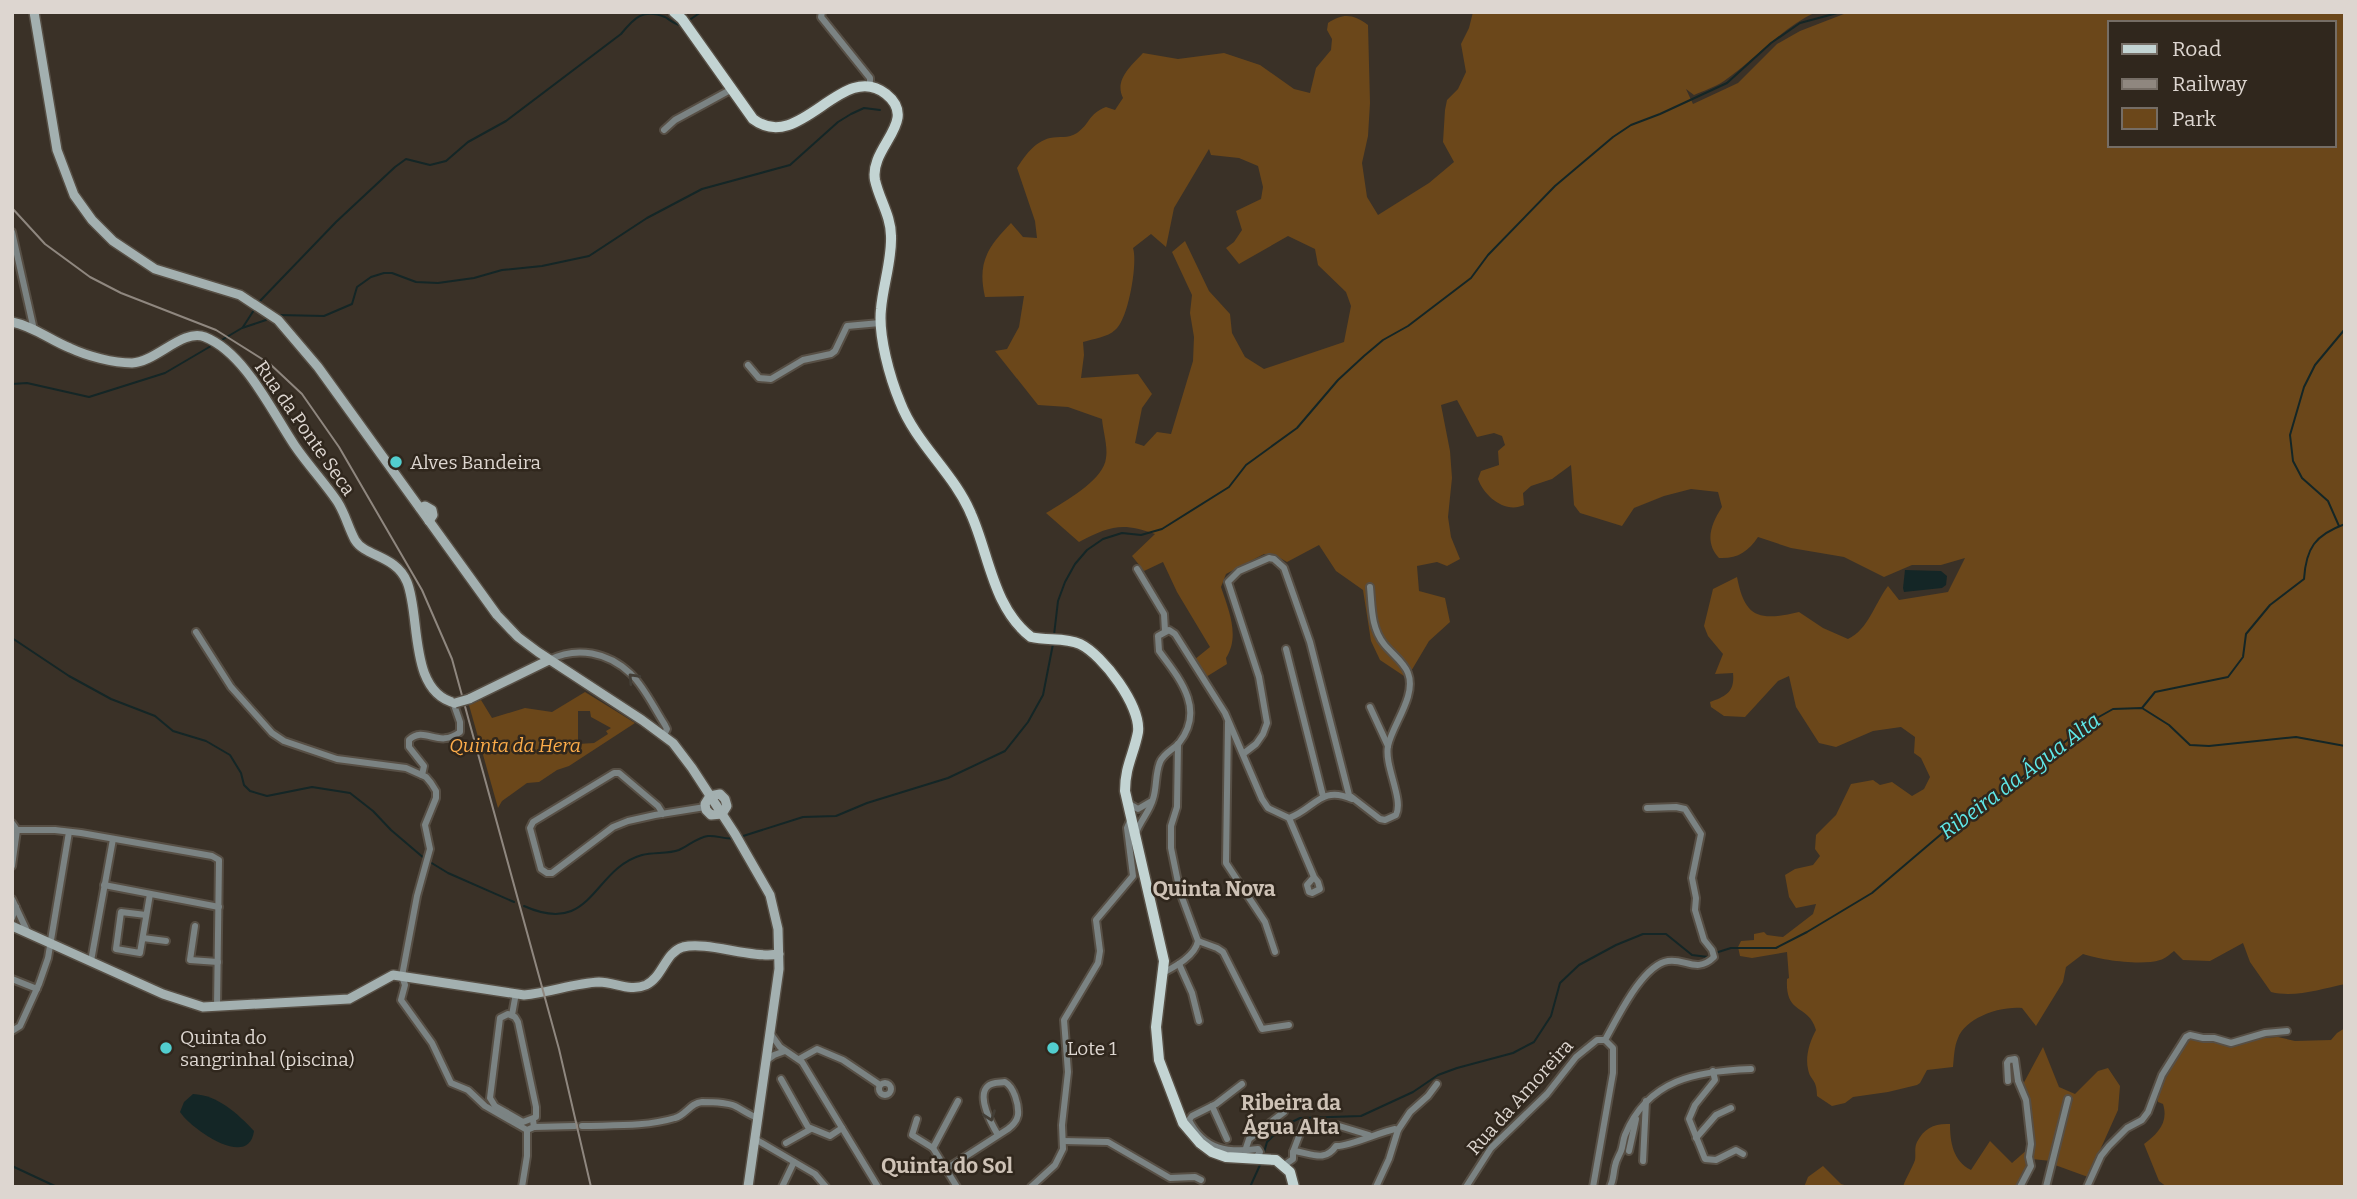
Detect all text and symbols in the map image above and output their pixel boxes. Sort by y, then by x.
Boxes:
legend [2108,21,2336,147]
text: Road [2172,36,2221,62]
text: Railway [2172,71,2248,97]
text: Park [2172,106,2216,132]
street label: Rua da Ponte Seca [250,356,361,500]
place label: Alves Bandeira [410,451,542,474]
marker: Alves Bandeira [388,454,404,470]
one-way arrow [629,673,641,686]
water label: Ribeira da Água Alta [1935,707,2105,845]
park label: Quinta da Hera [449,734,581,757]
district label: Quinta Nova [1152,876,1276,902]
place label: Quinta do sangrinhal (piscina) [180,1026,355,1071]
street label: Rua da Amoreira [1462,1034,1578,1160]
place label: Lote 1 [1067,1037,1117,1060]
marker: Quinta do sangrinhal (piscina) [158,1040,174,1056]
marker: Lote 1 [1045,1040,1061,1056]
district label: Ribeira da Água Alta [1241,1090,1341,1140]
one-way arrow [982,1110,996,1122]
district label: Quinta do Sol [881,1153,1014,1179]

